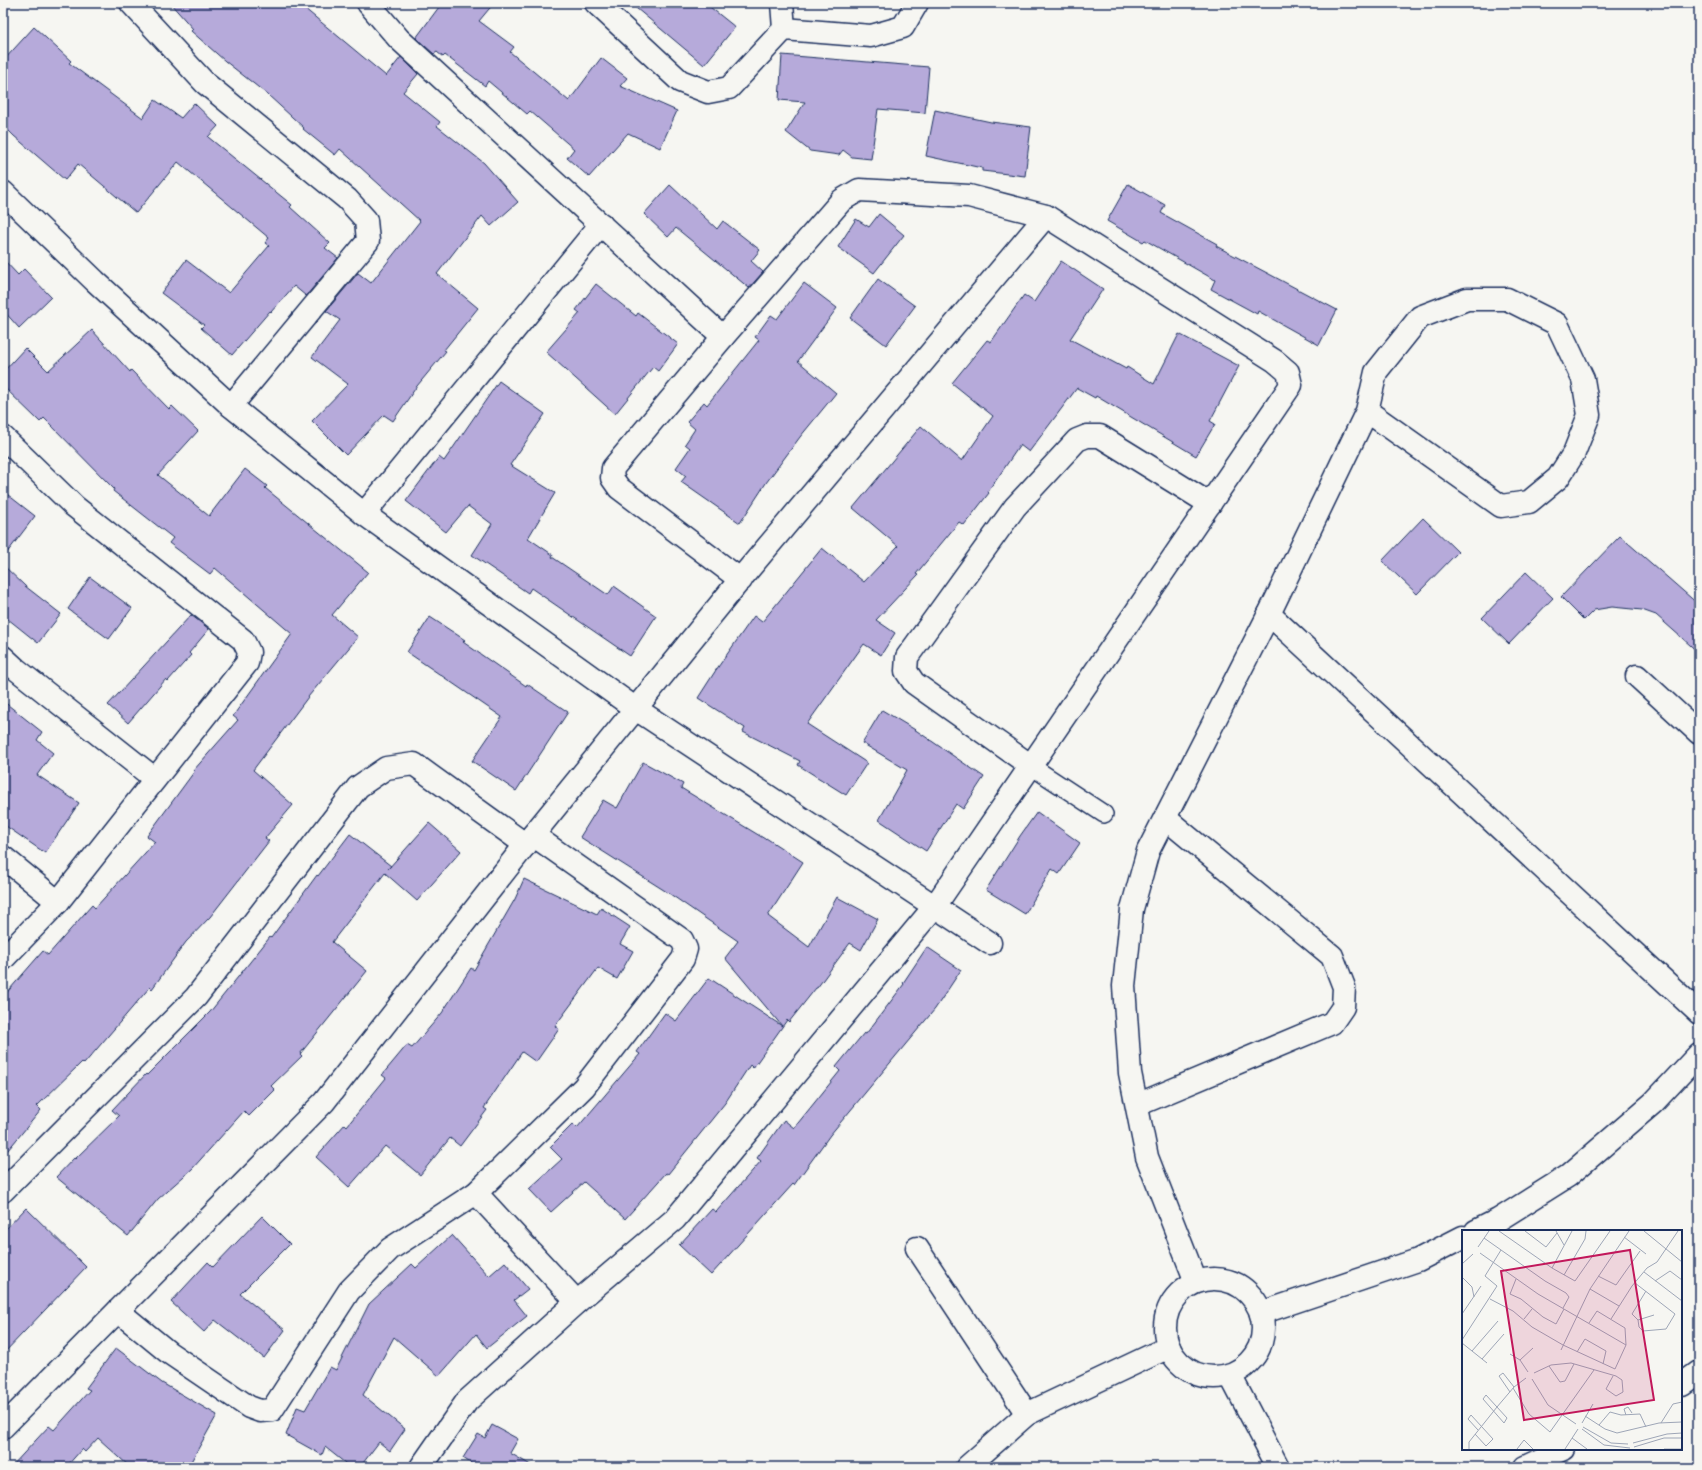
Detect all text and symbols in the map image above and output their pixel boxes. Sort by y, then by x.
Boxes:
inset map [1462,1230,1682,1450]

